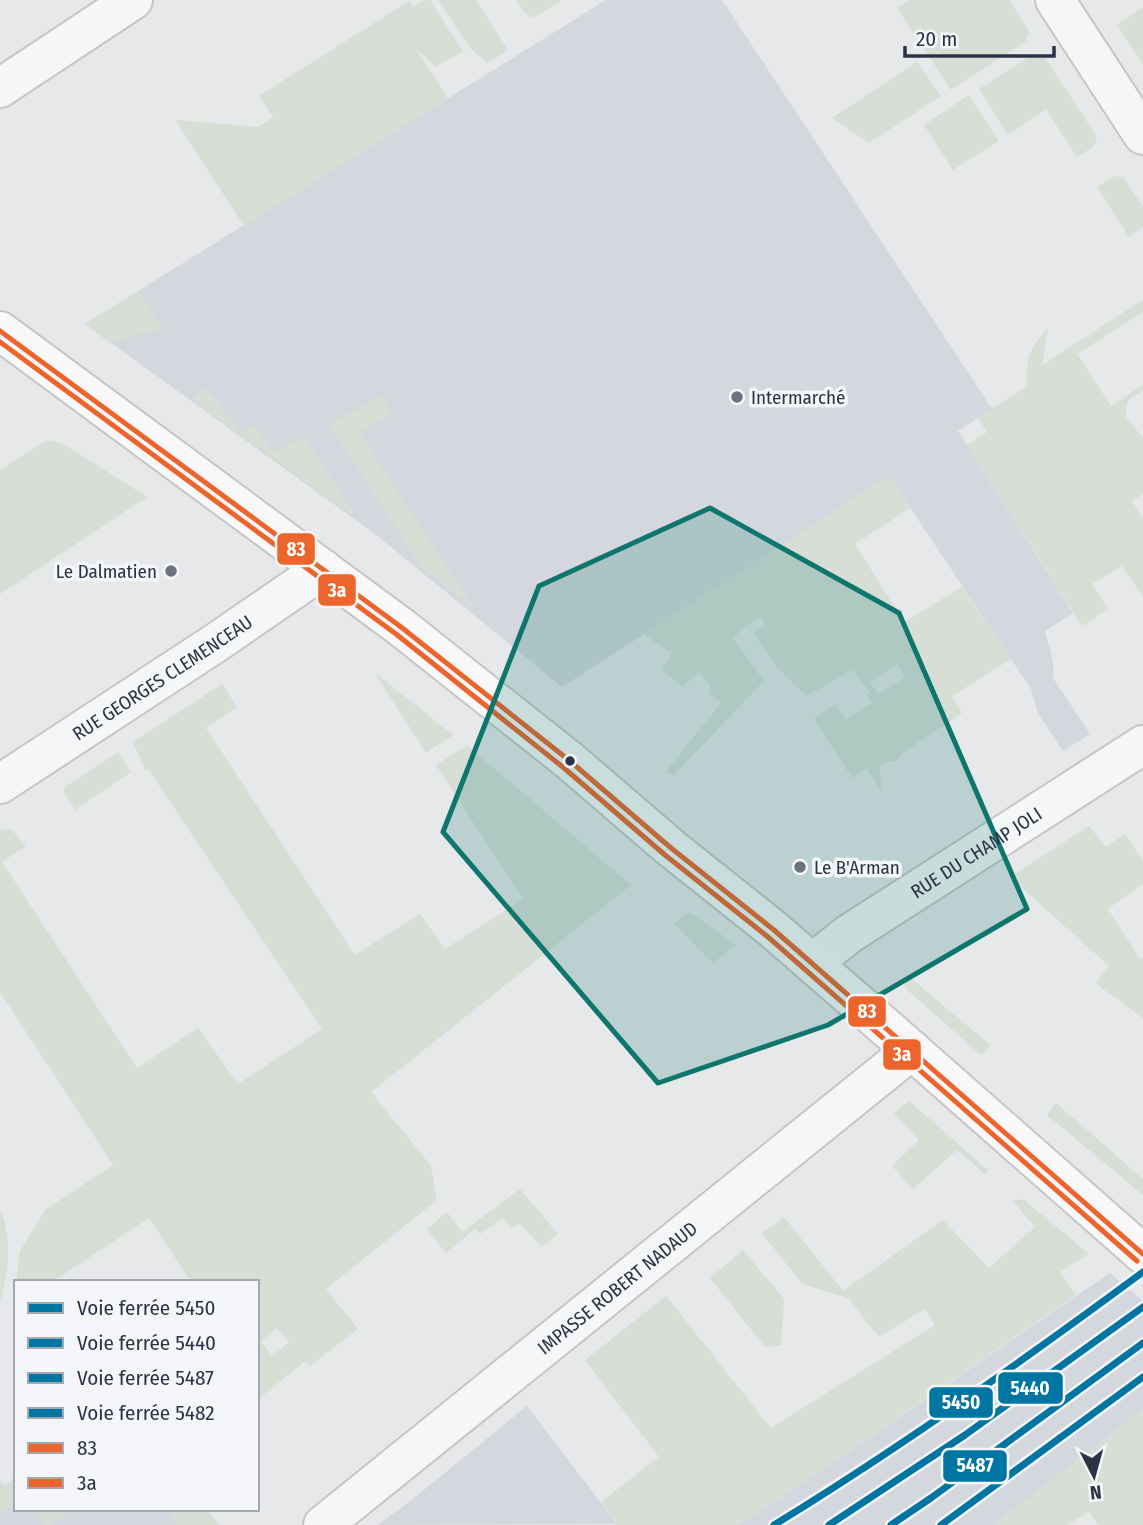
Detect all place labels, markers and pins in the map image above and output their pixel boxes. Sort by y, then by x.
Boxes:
place label: Intermarché [751,386,846,409]
marker: Intermarché [729,389,745,405]
place label: Le Dalmatien [56,560,157,583]
marker: Le Dalmatien [163,563,179,579]
unlabelled marker [563,754,577,768]
place label: Le B'Arman [814,856,900,879]
marker: Le B'Arman [792,859,808,875]

